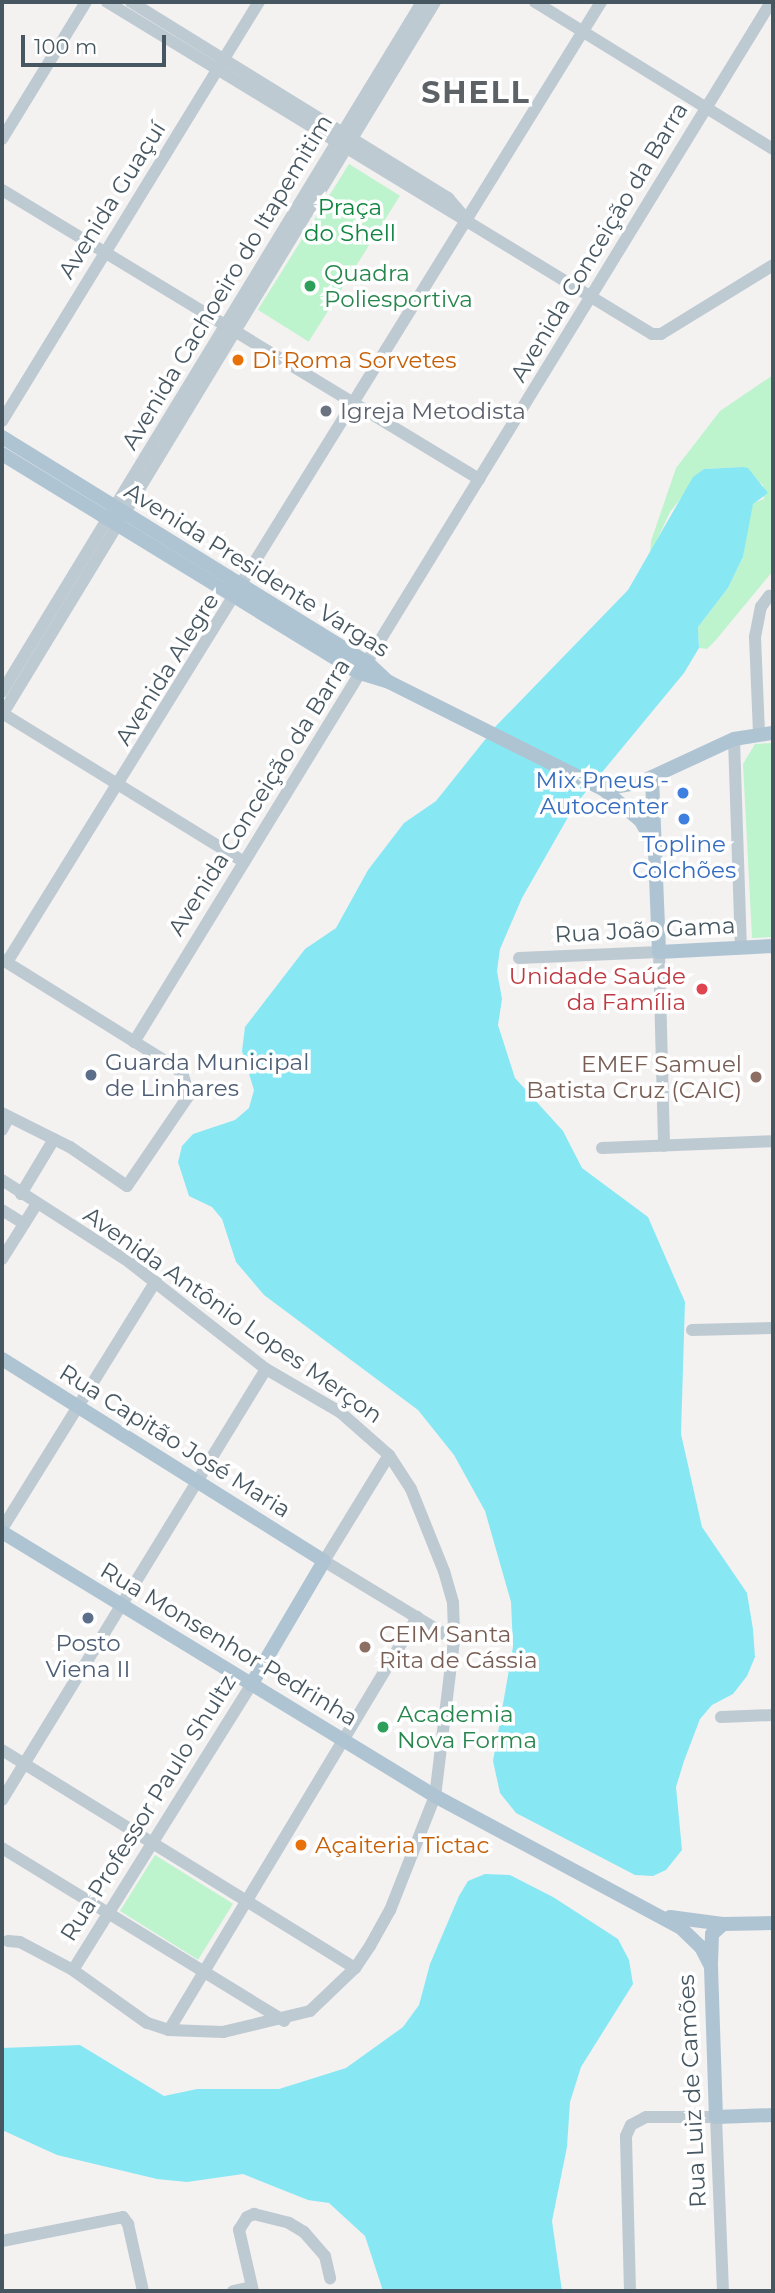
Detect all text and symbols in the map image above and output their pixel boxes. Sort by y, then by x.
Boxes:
scale bar [24,21,170,65]
text: 100 m [34,34,97,59]
district label: SHELL [422,75,530,111]
street label: Avenida Conceição da Barra [504,97,694,387]
street label: Avenida Cachoeiro do Itapemitim [116,109,338,455]
street label: Avenida Guaçuí [53,116,171,284]
park label: Praça do Shell [304,193,396,247]
place label: Quadra Poliesportiva [324,259,473,313]
marker: Quadra Poliesportiva [302,278,318,294]
place label: Di Roma Sorvetes [252,346,456,374]
marker: Di Roma Sorvetes [230,352,246,368]
place label: Igreja Metodista [340,397,526,425]
marker: Igreja Metodista [318,403,334,419]
street label: Avenida Presidente Vargas [120,477,394,663]
street label: Avenida Alegre [109,588,225,750]
street label: Avenida Conceição da Barra [162,653,356,941]
place label: Mix Pneus - Autocenter [536,766,669,820]
marker: Mix Pneus - Autocenter [675,785,691,801]
marker: Topline Colchões [676,811,692,827]
place label: Topline Colchões [632,830,736,884]
street label: Rua João Gama [554,911,736,949]
place label: Unidade Saúde da Família [509,962,686,1016]
marker: Unidade Saúde da Família [692,979,712,999]
place label: Guarda Municipal de Linhares [105,1048,309,1102]
place label: EMEF Samuel Batista Cruz (CAIC) [526,1050,742,1104]
marker: Guarda Municipal de Linhares [83,1067,99,1083]
marker: EMEF Samuel Batista Cruz (CAIC) [748,1069,764,1085]
street label: Avenida Antônio Lopes Merçon [78,1201,388,1429]
street label: Rua Capitão José Maria [54,1358,296,1524]
street label: Rua Monsenhor Pedrinha [95,1556,363,1732]
marker: Posto Viena II [80,1610,96,1626]
place label: CEIM Santa Rita de Cássia [379,1620,538,1674]
place label: Posto Viena II [46,1629,130,1683]
marker: CEIM Santa Rita de Cássia [357,1639,373,1655]
street label: Rua Professor Paulo Shultz [55,1670,241,1946]
place label: Academia Nova Forma [397,1700,537,1754]
marker: Academia Nova Forma [375,1719,391,1735]
place label: Açaiteria Tictac [315,1831,489,1859]
marker: Açaiteria Tictac [293,1837,309,1853]
street label: Rua Luiz de Camões [672,1974,712,2208]

